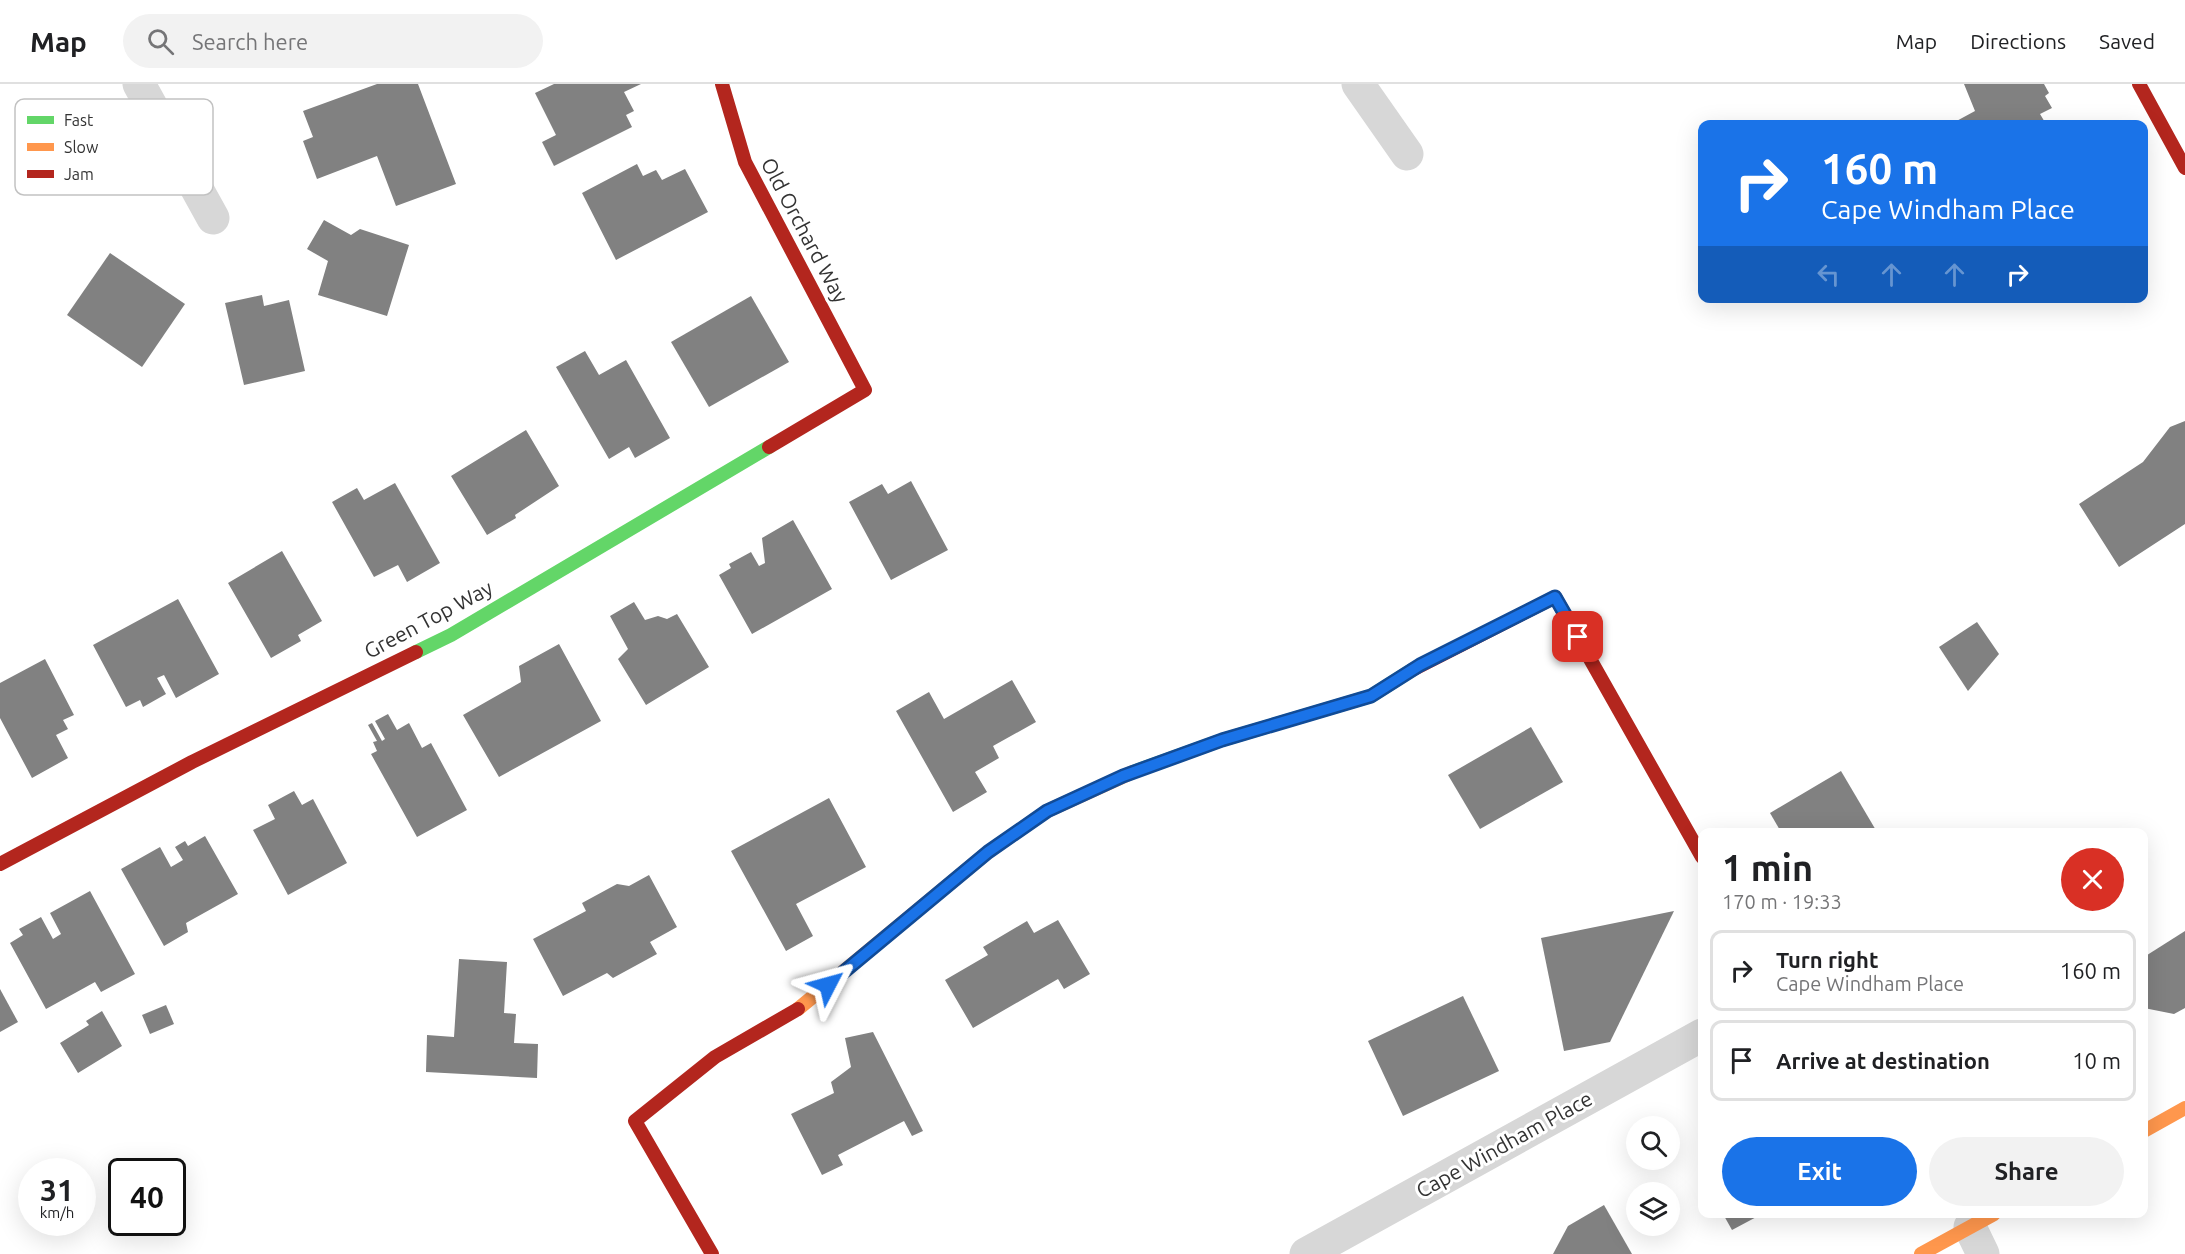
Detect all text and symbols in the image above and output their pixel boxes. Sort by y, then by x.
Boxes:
search box [123,14,543,68]
icon: search [144,25,177,58]
text: Map [30,26,87,57]
text: Search here [192,29,308,54]
text: Map [1896,29,1937,53]
text: Directions [1970,29,2066,53]
text: Saved [2099,29,2155,53]
legend [15,99,213,195]
text: Fast [64,111,94,129]
text: Slow [64,138,99,156]
icon: right [1722,144,1800,222]
text: 160 m [1821,145,1938,192]
street label: Old Orchard Way [757,153,853,307]
text: Jam [64,165,94,183]
text: Cape Windham Place [1821,194,2075,224]
icon: left [1812,258,1845,291]
icon: ahead [1875,258,1908,291]
icon: ahead [1938,258,1971,291]
icon: right [2001,258,2034,291]
street label: Green Top Way [360,575,496,663]
pin [1552,611,1603,662]
icon: arrive [1561,620,1594,653]
text: 1 min [1722,847,1813,888]
button: close [2061,848,2124,911]
text: 170 m · 19:33 [1722,890,1842,913]
text: Turn right [1776,947,1878,972]
position arrow [796,953,860,1017]
icon: right [1725,954,1758,987]
text: 160 m [2060,958,2121,983]
text: Cape Windham Place [1776,972,1964,995]
icon: arrive [1725,1044,1758,1077]
text: Arrive at destination [1776,1048,1990,1073]
text: 10 m [2072,1048,2121,1073]
street label: Cape Windham Place [1412,1086,1596,1202]
map controls [1626,1116,1680,1236]
button: search [1626,1116,1680,1170]
button: Exit [1722,1137,1917,1206]
button: Share [1929,1137,2124,1206]
speed limit sign: 40 [108,1158,186,1236]
text: 31 [40,1173,74,1207]
button: layers [1626,1182,1680,1236]
text: km/h [40,1204,74,1221]

